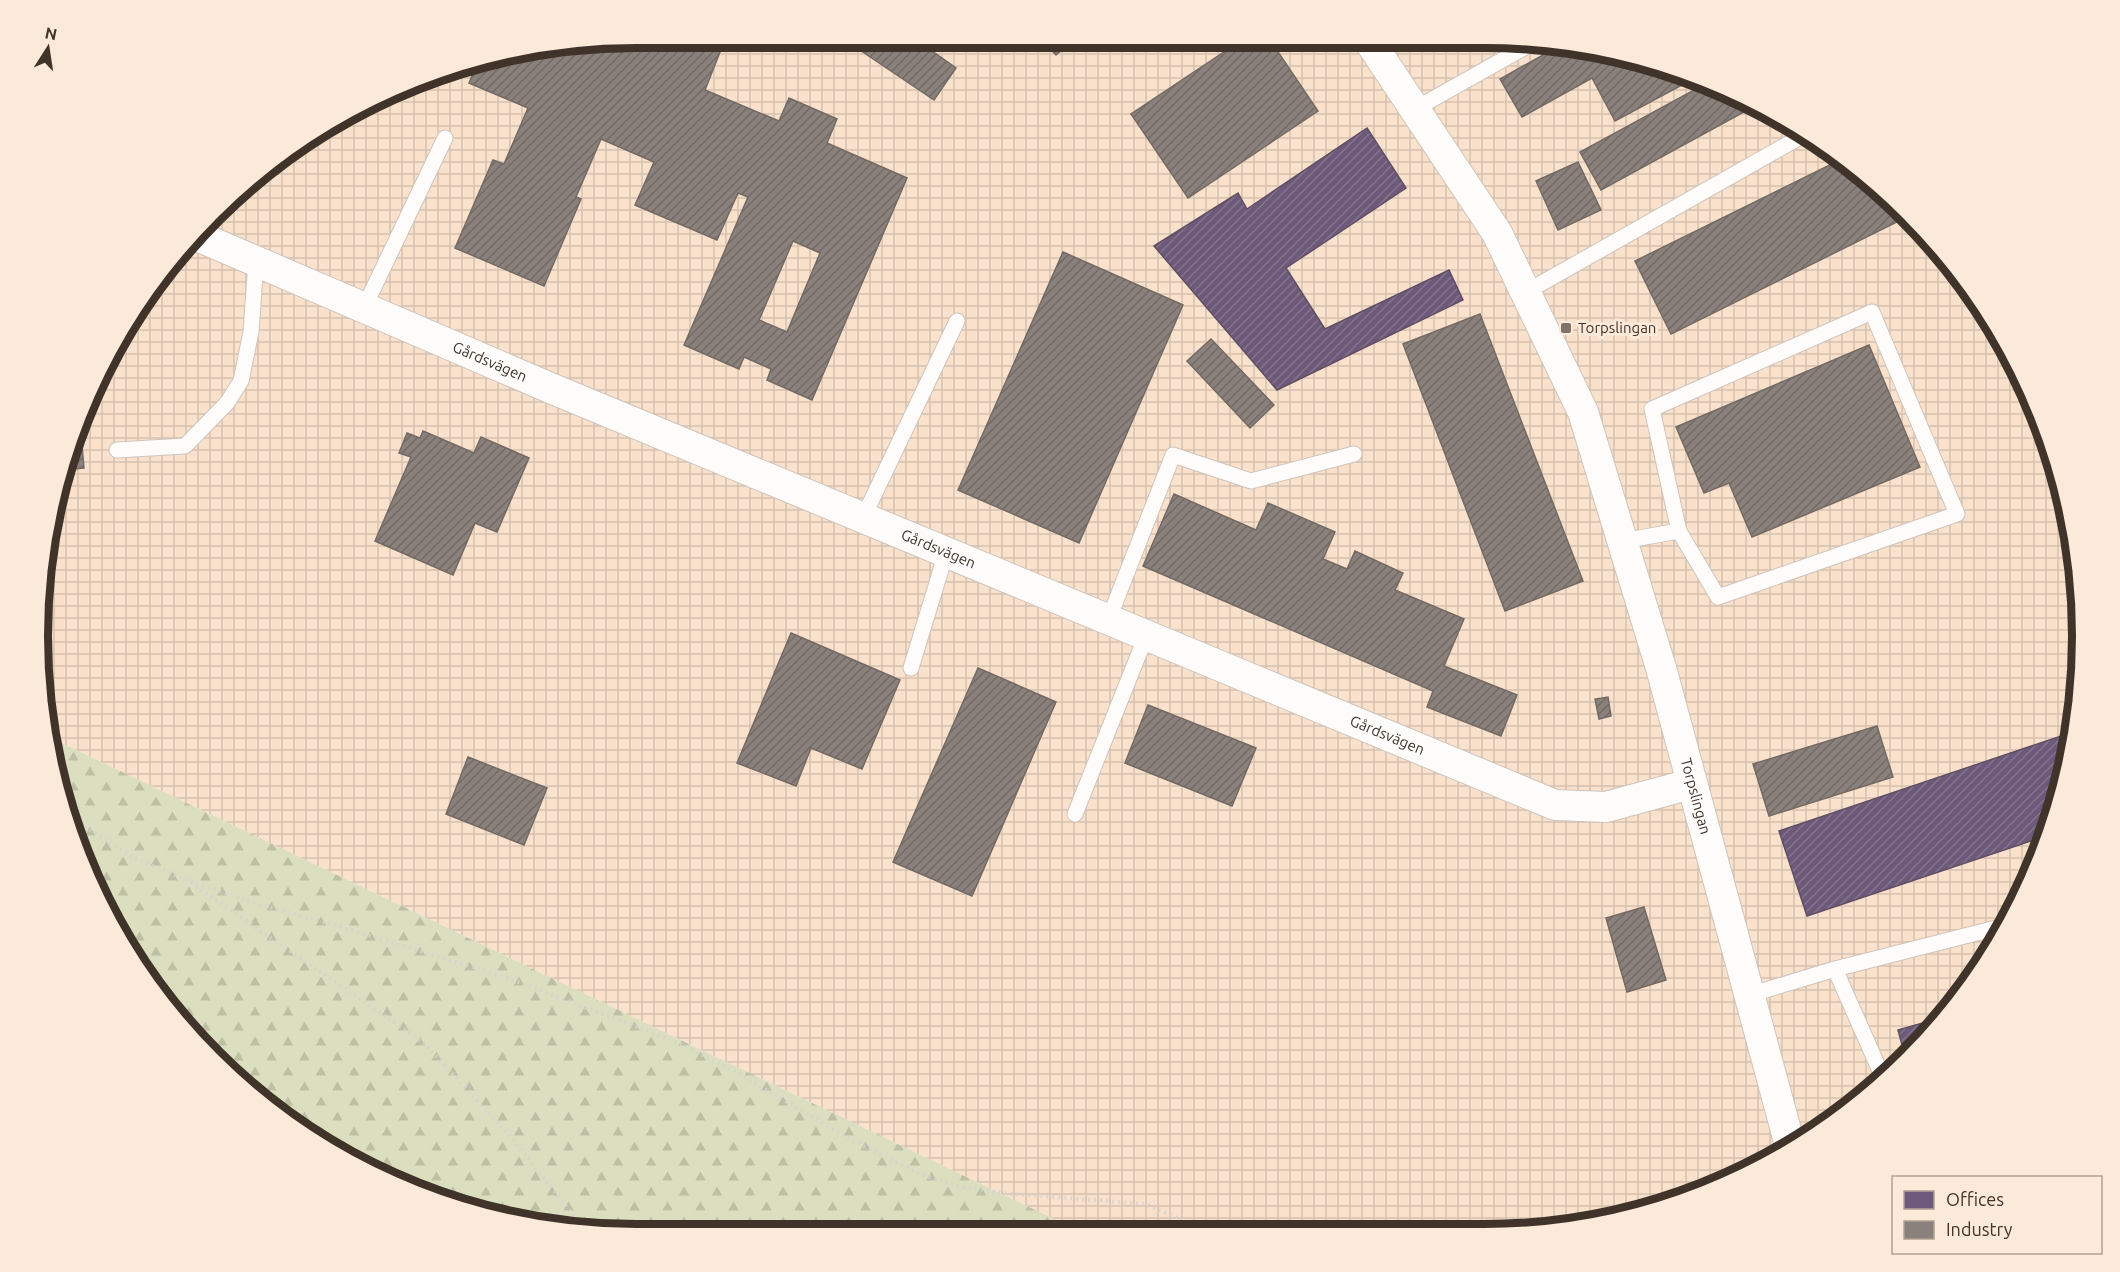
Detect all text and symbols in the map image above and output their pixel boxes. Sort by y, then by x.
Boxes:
north arrow [18,18,78,78]
text: N [43,23,59,43]
place label: Torpslingan [1578,319,1656,336]
marker: Torpslingan [1559,321,1573,335]
street label: Gårdsvägen [450,338,530,385]
street label: Gårdsvägen [899,526,978,572]
street label: Gårdsvägen [1348,712,1427,758]
street label: Torpslingan [1678,756,1715,836]
legend [1892,1176,2102,1254]
text: Offices [1946,1189,2004,1209]
text: Industry [1946,1219,2013,1239]

